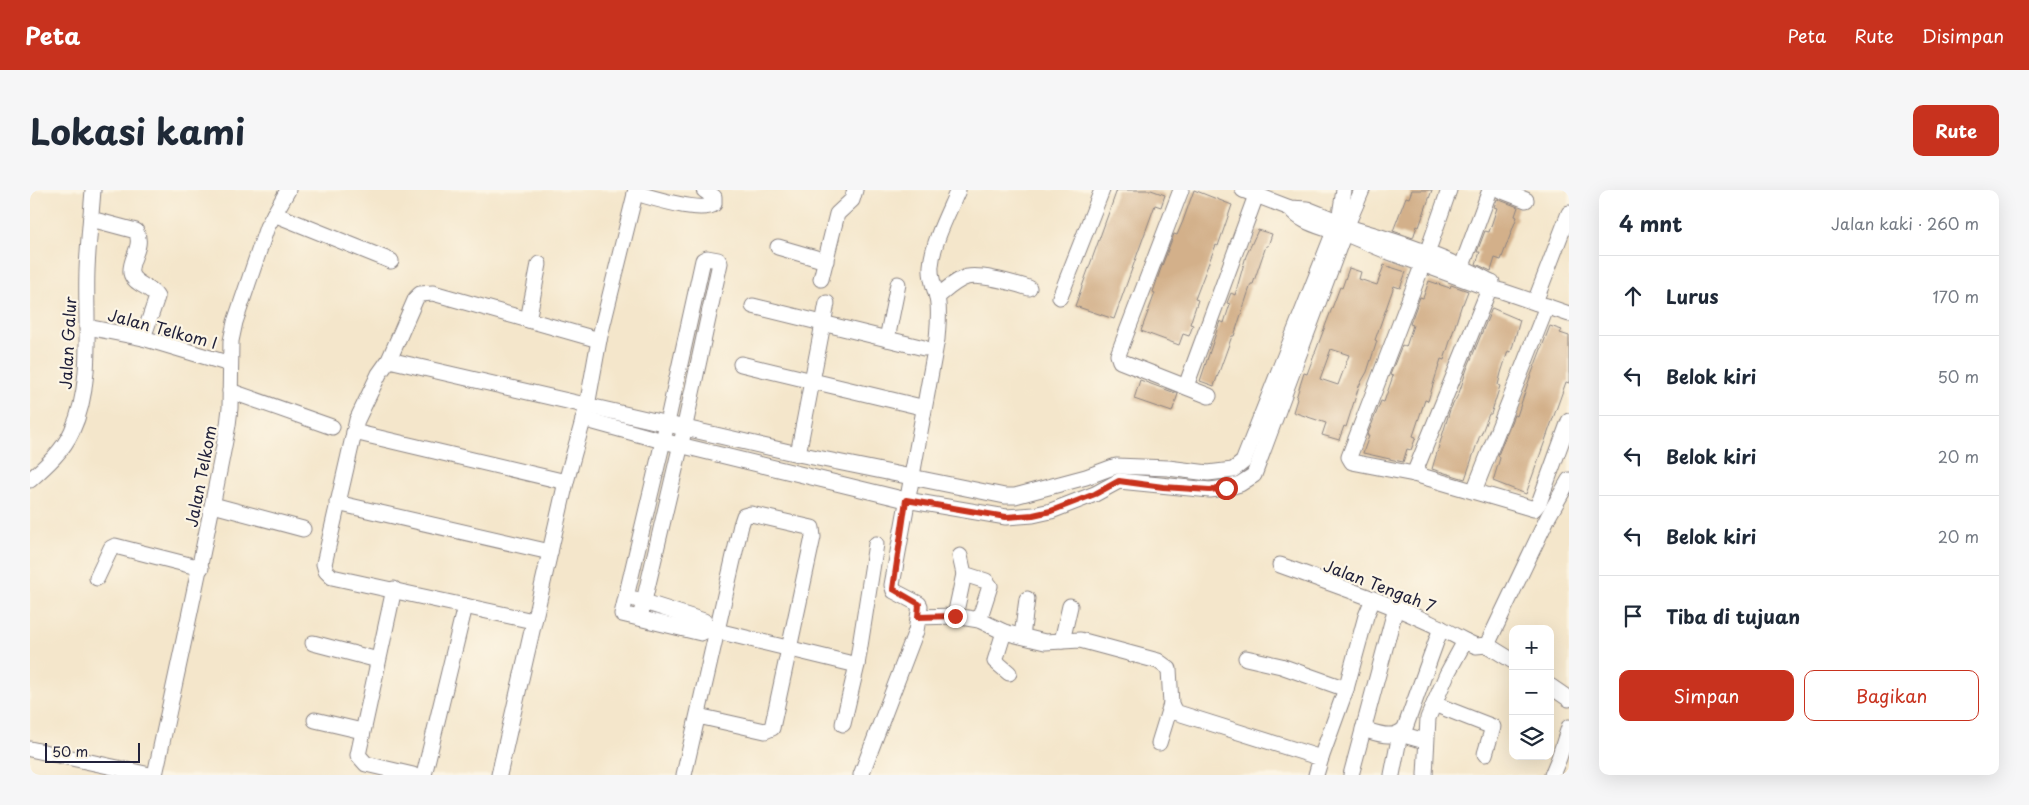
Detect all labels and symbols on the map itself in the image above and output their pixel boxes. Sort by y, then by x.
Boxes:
street label: Jalan Galur [53,295,81,390]
street label: Jalan Telkom I [106,302,220,354]
street label: Jalan Telkom [178,423,222,529]
route start [1215,477,1238,500]
street label: Jalan Tengah 7 [1320,553,1440,617]
route end [944,605,967,628]
scale bar [45,740,140,763]

